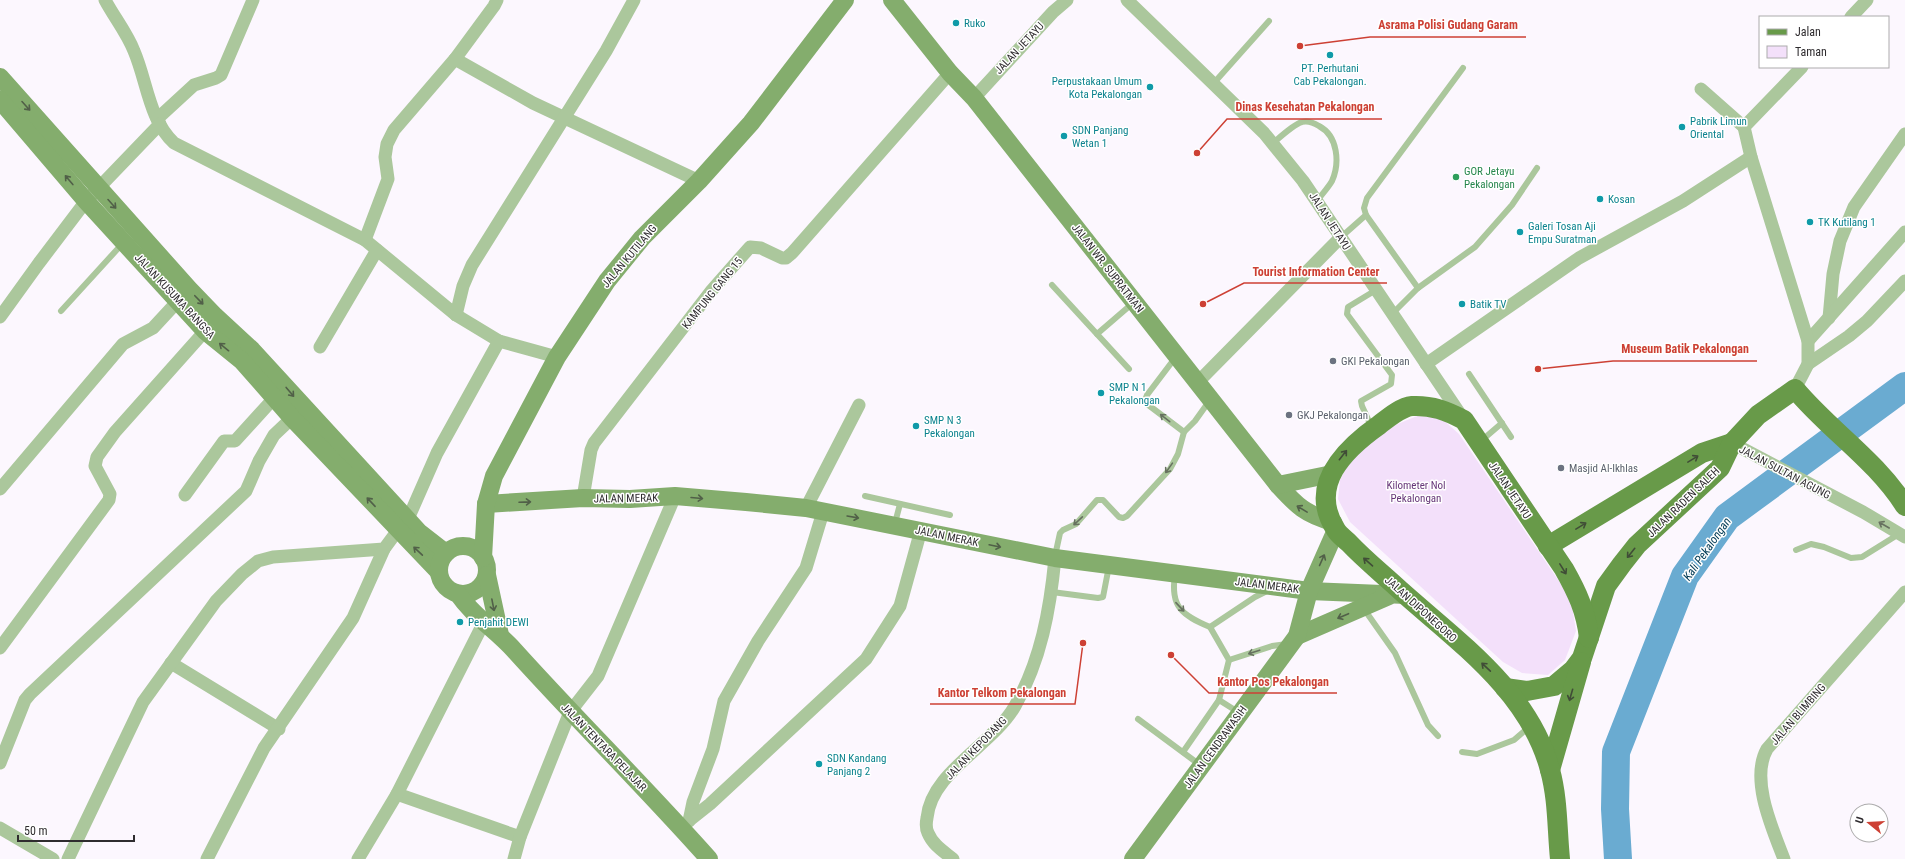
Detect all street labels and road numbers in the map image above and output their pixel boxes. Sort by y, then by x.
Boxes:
street label: JALAN JETAYU [992,20,1047,77]
street label: JALAN JETAYU [1306,190,1353,253]
street label: JALAN WR. SUPRATMAN [1069,221,1146,315]
street label: JALAN KUTILANG [599,222,659,290]
street label: JALAN KUSUMA BANGSA [132,251,218,342]
street label: KAMPUNG GANG 15 [680,255,745,332]
street label: JALAN SULTAN AGUNG [1737,443,1833,502]
street label: JALAN JETAYU [1486,459,1533,521]
street label: JALAN RADEN SALEH [1645,465,1722,540]
street label: JALAN MERAK [594,491,658,506]
street label: JALAN MERAK [914,523,980,550]
street label: JALAN DIPONEGORO [1382,574,1459,645]
street label: JALAN MERAK [1234,575,1300,596]
street label: JALAN BLIMBING [1768,681,1829,748]
street label: JALAN TENTARA PELAJAR [558,701,649,794]
street label: JALAN CENDRAWASIH [1181,703,1250,791]
street label: JALAN KEPODANG [943,714,1010,783]

